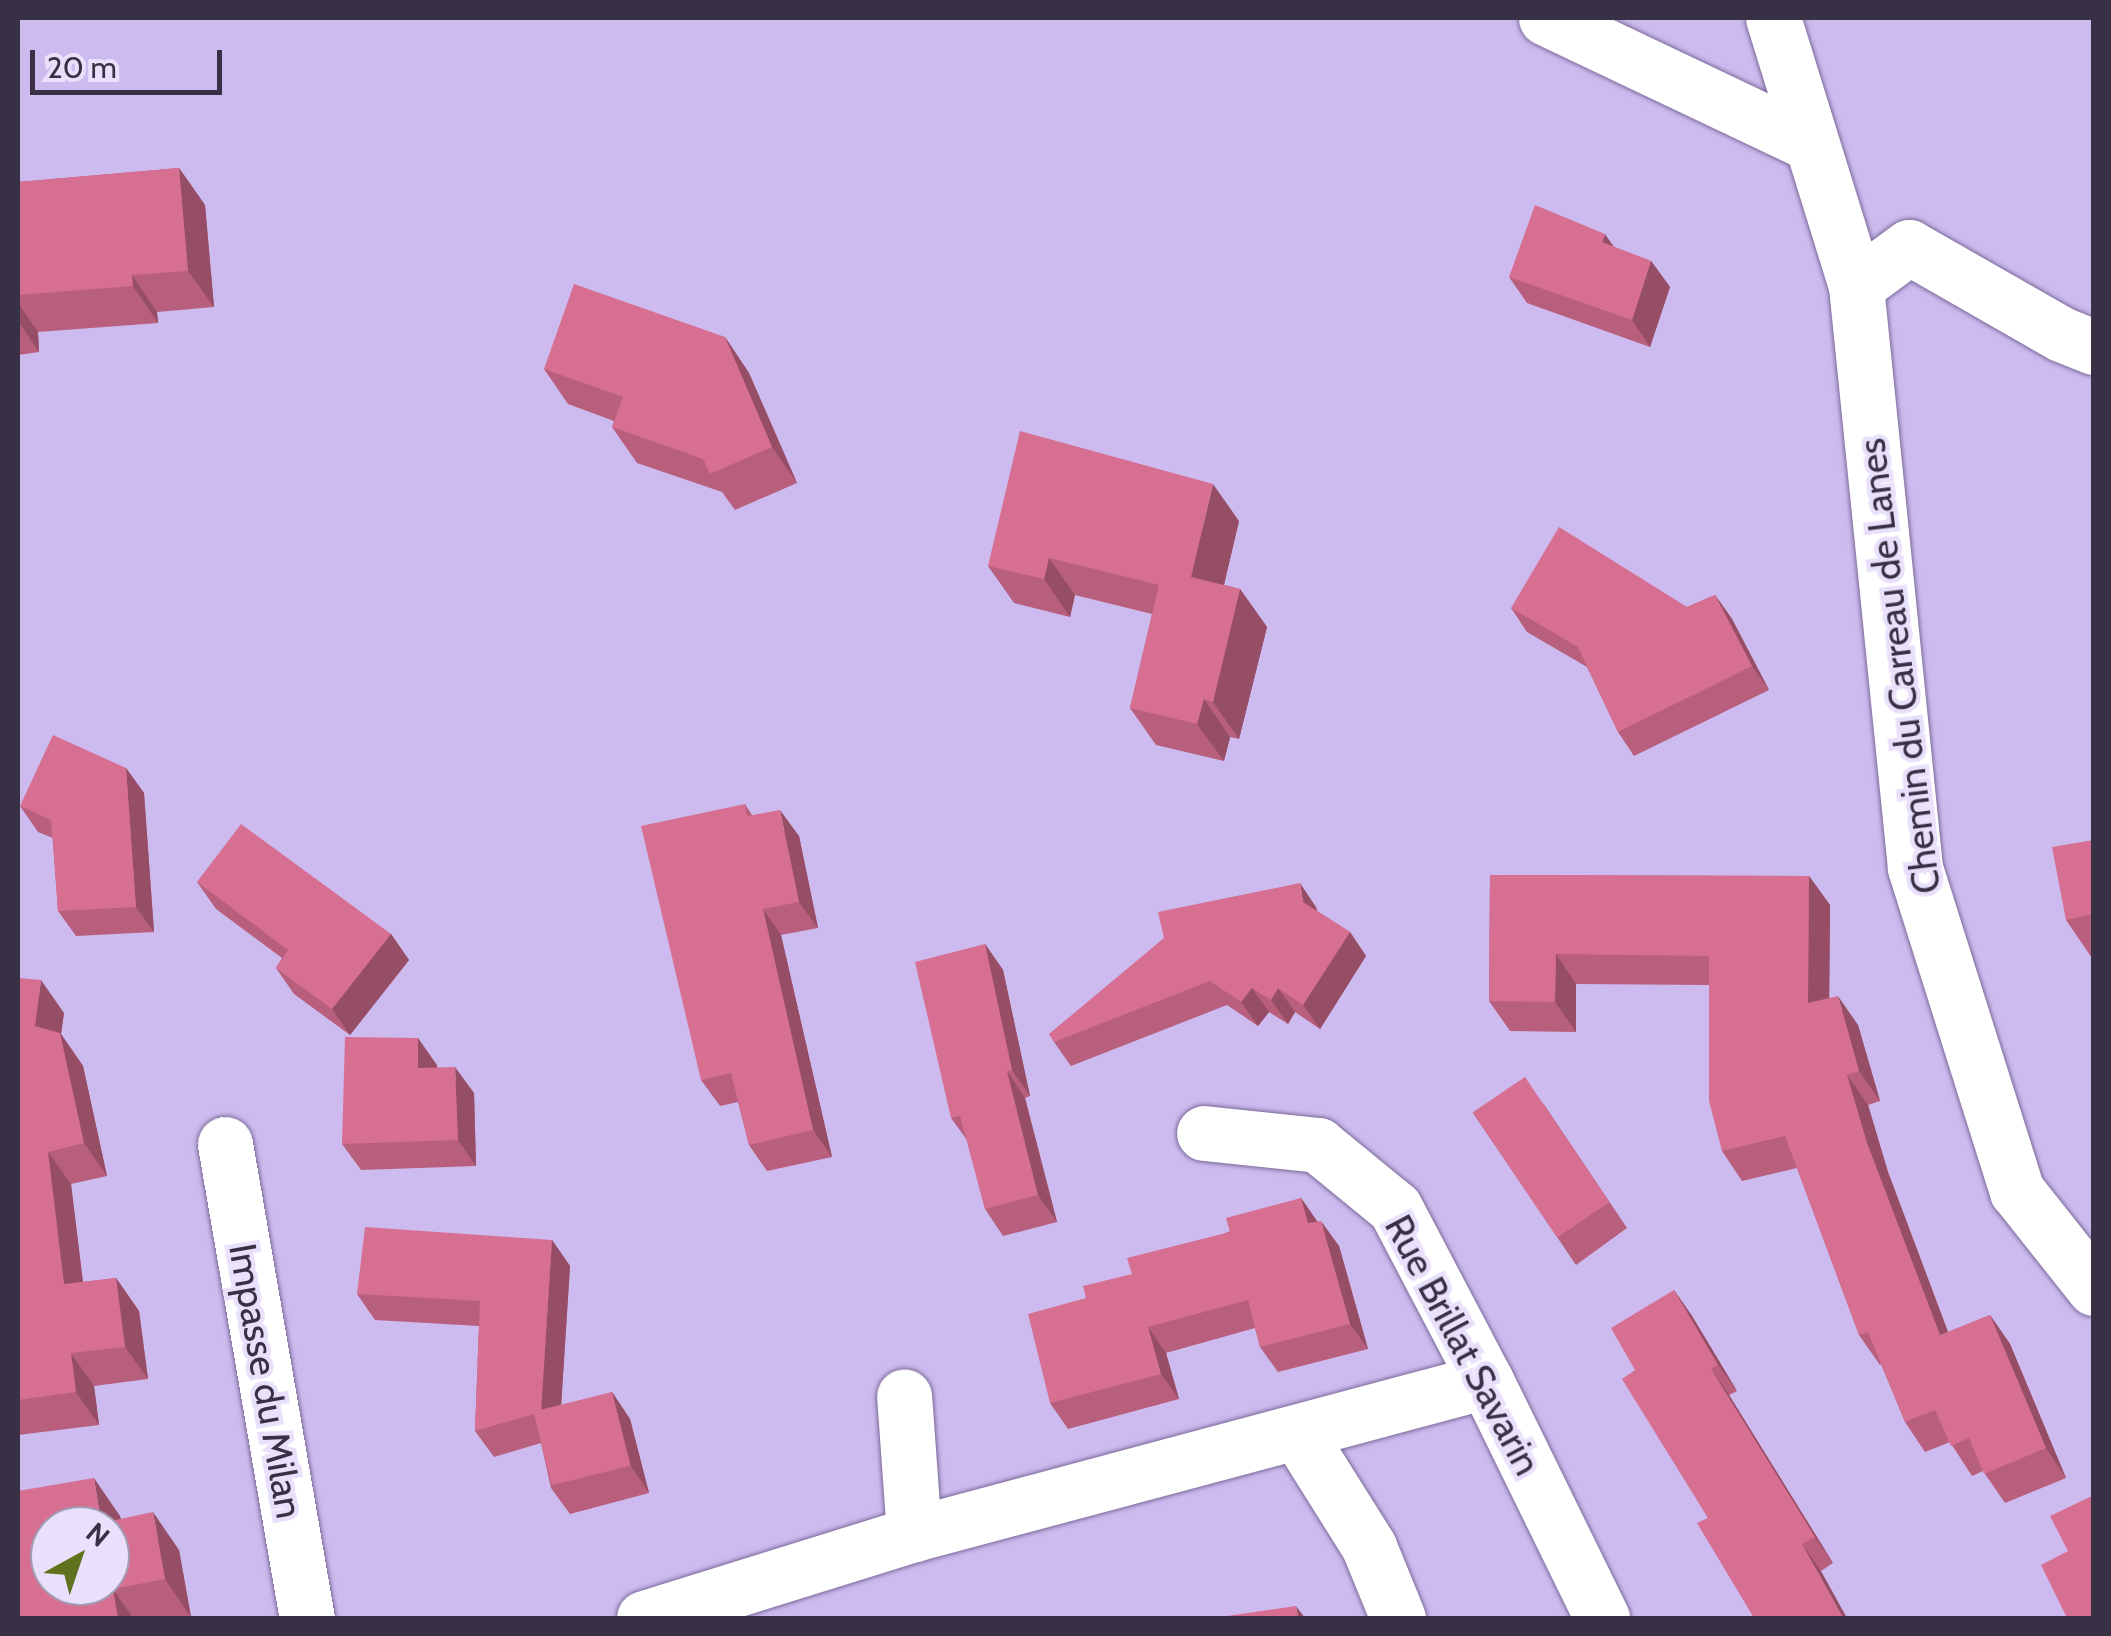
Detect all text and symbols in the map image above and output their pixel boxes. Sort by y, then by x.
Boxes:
scale bar [35,30,228,92]
text: 20 m [47,49,117,86]
street label: Chemin du Carreau de Lanes [1848,436,1950,896]
street label: Rue Brillat Savarin [1375,1207,1551,1483]
street label: Impasse du Milan [219,1240,313,1522]
north arrow [30,1506,130,1606]
text: N [79,1515,117,1554]

